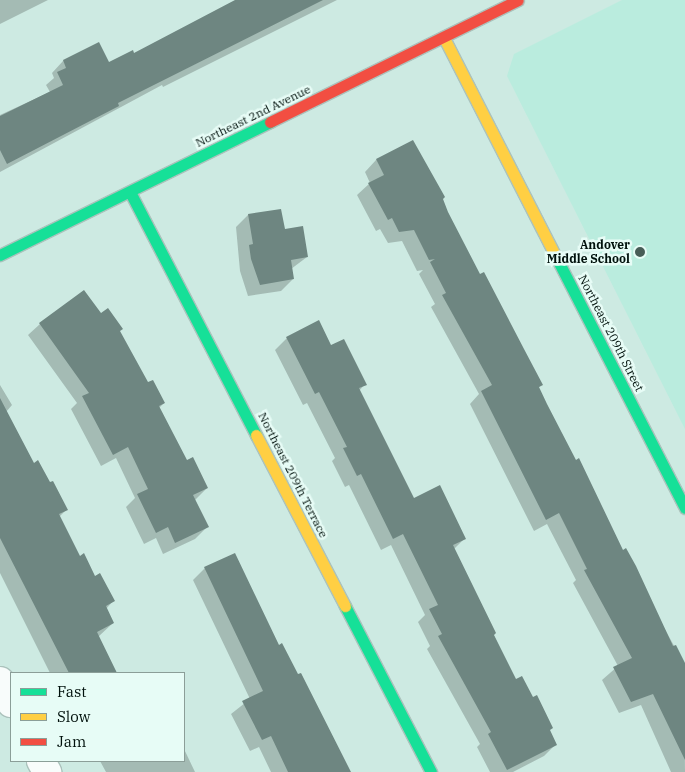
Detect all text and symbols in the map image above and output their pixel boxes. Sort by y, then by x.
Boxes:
street label: Northeast 2nd Avenue [193,82,313,150]
place label: Andover Middle School [547,238,630,266]
marker: Andover Middle School [634,246,646,258]
street label: Northeast 209th Street [575,272,647,394]
street label: Northeast 209th Terrace [255,410,331,540]
legend [10,672,185,762]
text: Fast [57,682,87,701]
text: Slow [57,707,90,726]
text: Jam [57,732,86,751]

